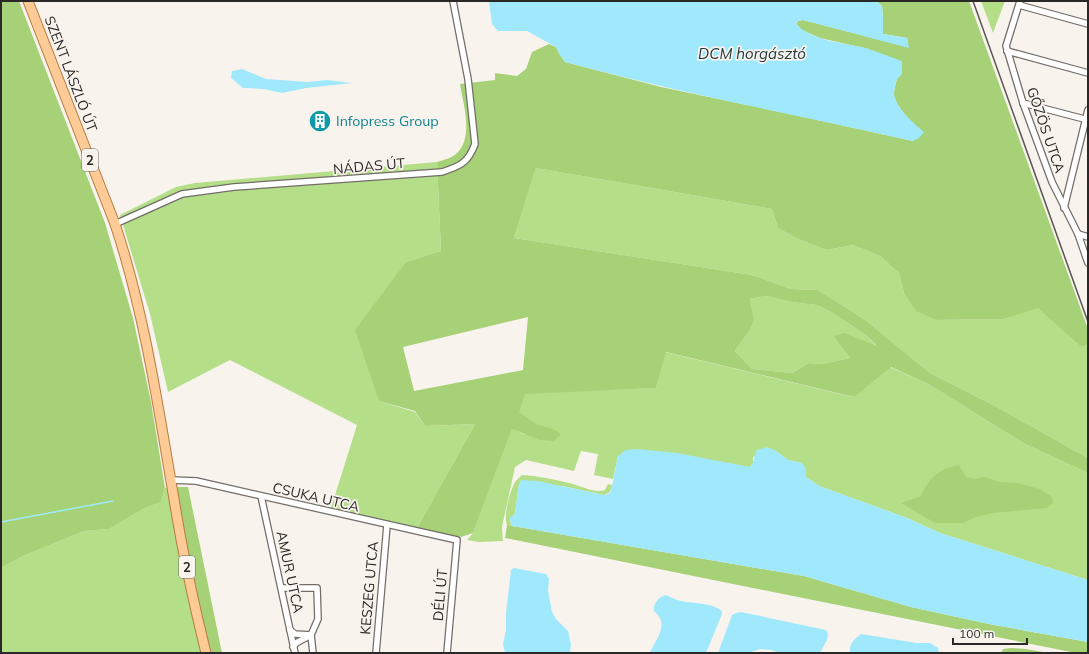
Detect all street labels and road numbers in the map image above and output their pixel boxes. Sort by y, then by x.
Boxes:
street label: SZENT LÁSZLÓ ÚT [41,14,102,135]
street label: GŐZÖS UTCA [1023,85,1069,176]
road number: 2 [82,149,98,171]
street label: NÁDAS ÚT [332,154,406,178]
street label: CSUKA UTCA [271,478,362,516]
street label: AMUR UTCA [273,529,308,615]
street label: KESZEG UTCA [356,540,382,635]
road number: 2 [179,556,195,578]
street label: DÉLI ÚT [429,568,451,622]

